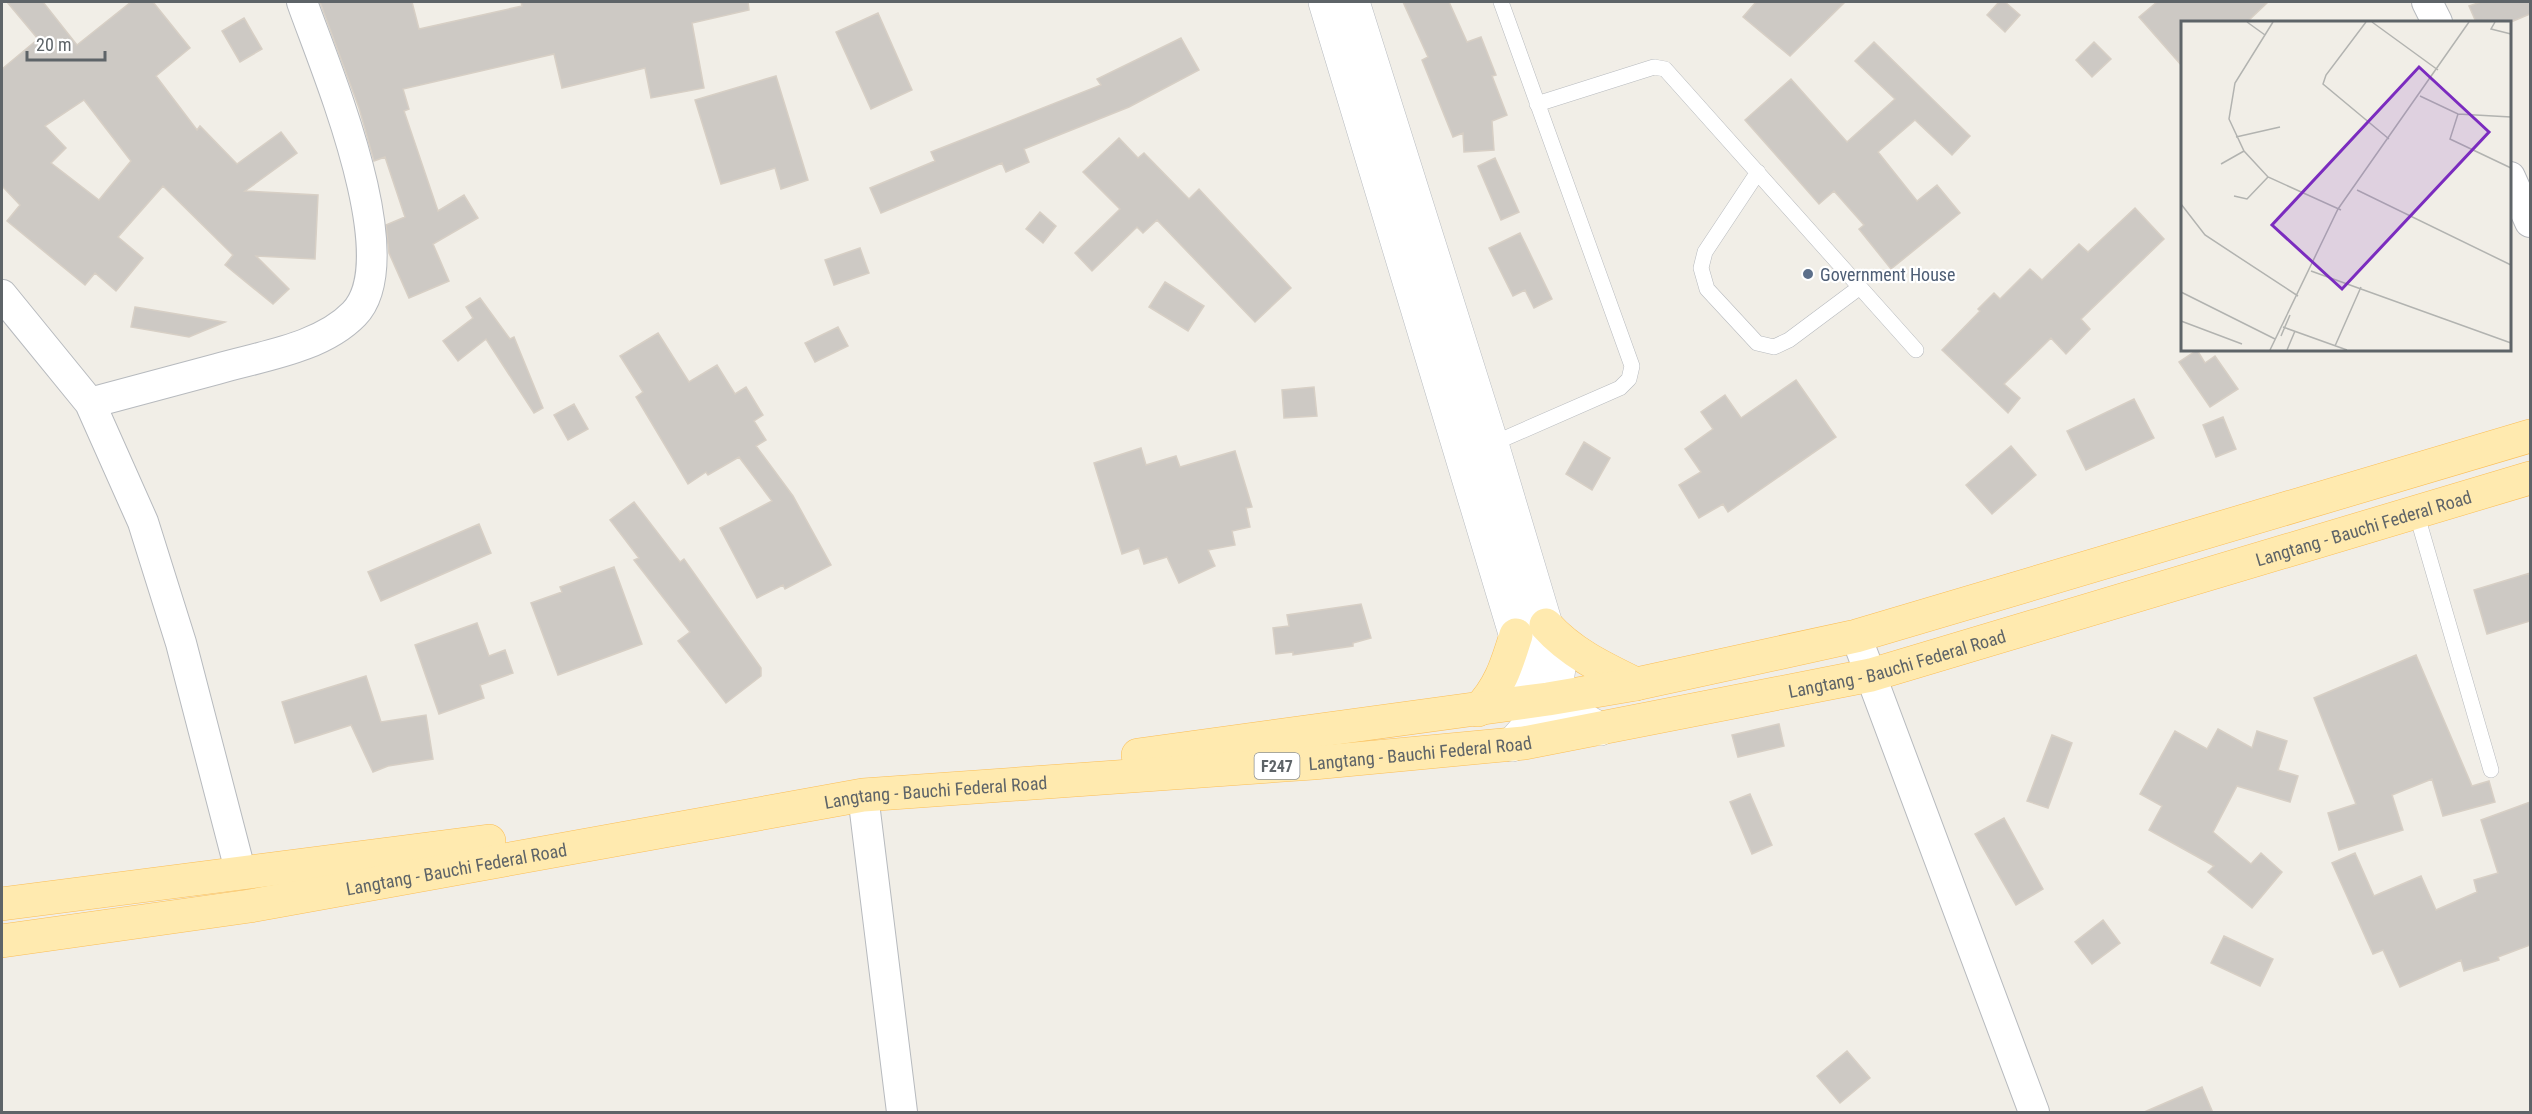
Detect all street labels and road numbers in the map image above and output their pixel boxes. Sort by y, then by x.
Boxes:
street label: Langtang - Bauchi Federal Road [2253,486,2474,570]
street label: Langtang - Bauchi Federal Road [1786,625,2008,701]
street label: Langtang - Bauchi Federal Road [1308,731,1533,774]
road number: F247 [1254,753,1300,779]
street label: Langtang - Bauchi Federal Road [822,771,1048,812]
street label: Langtang - Bauchi Federal Road [344,838,568,899]

